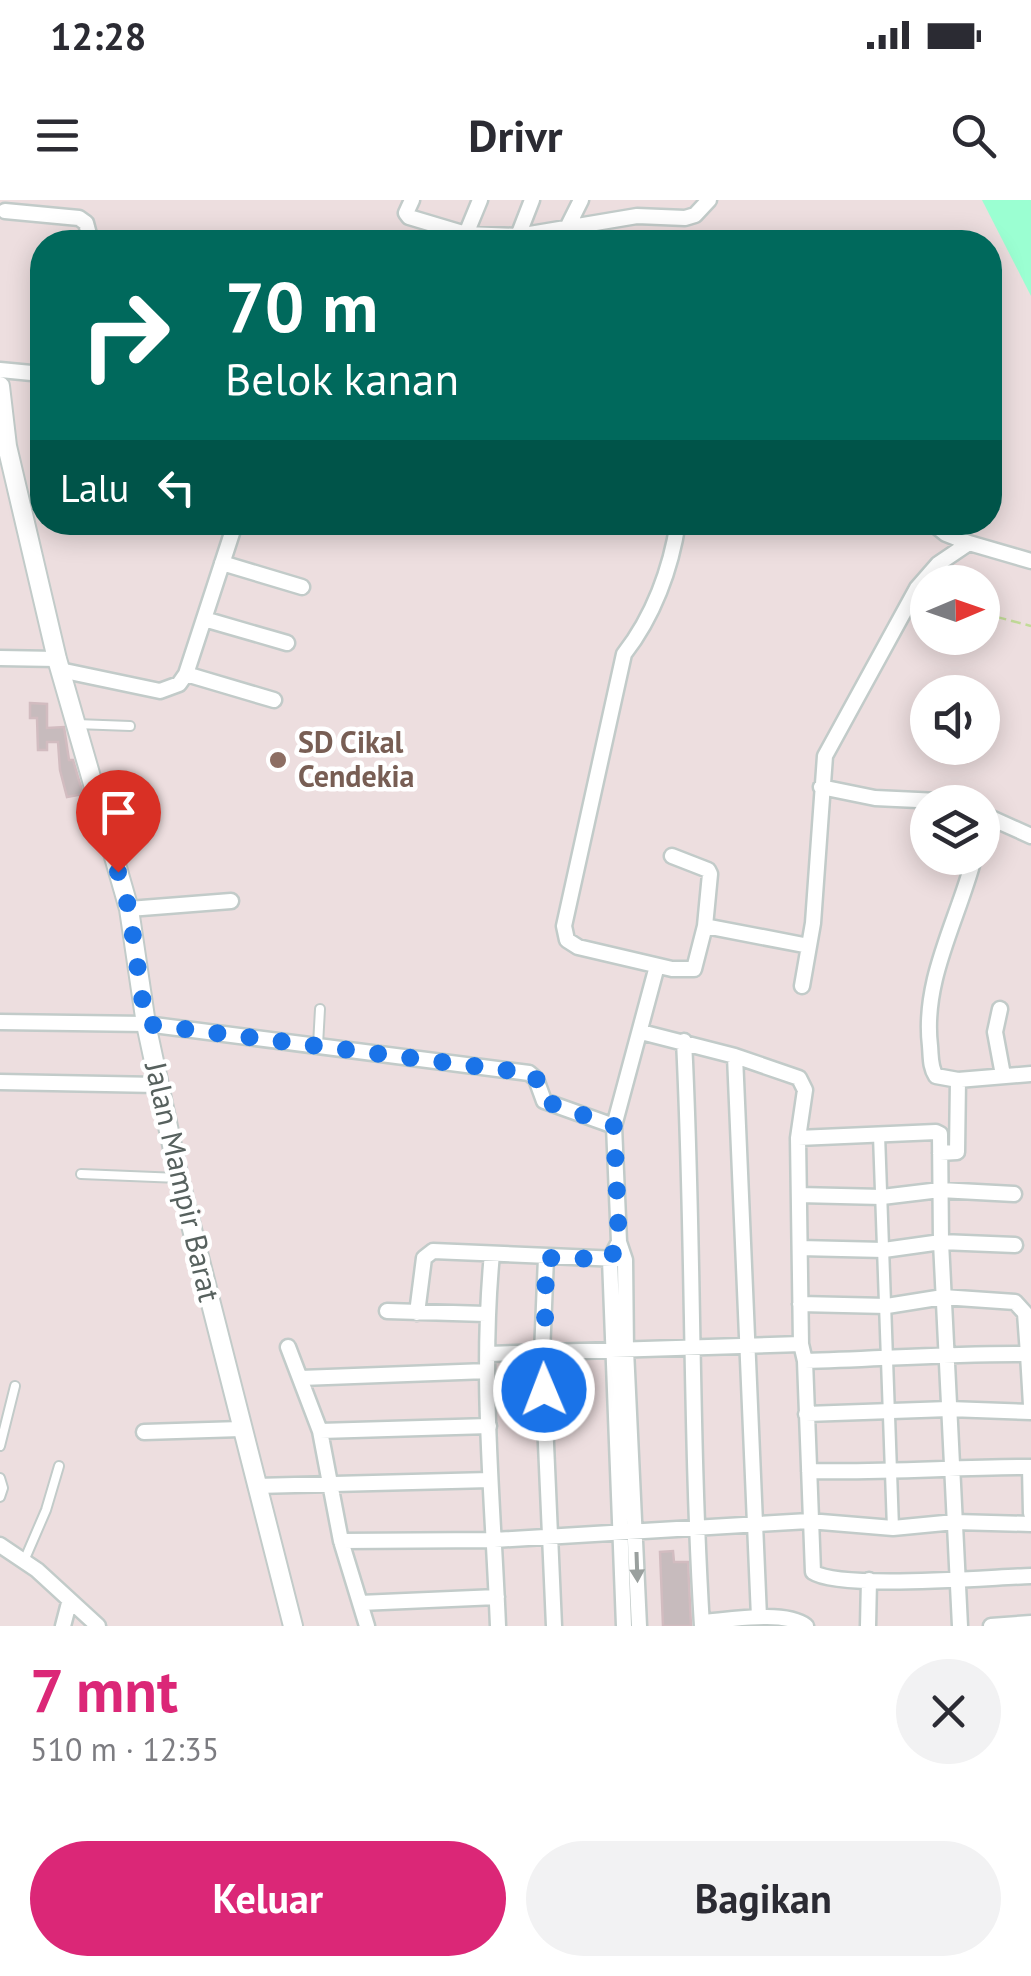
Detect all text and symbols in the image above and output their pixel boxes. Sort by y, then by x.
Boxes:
text: 12:28 [50,11,146,60]
text: Drivr [468,106,563,164]
icon: menu [30,108,85,163]
icon: search [946,108,1001,163]
text: 70 m [225,261,378,351]
icon: right [60,270,190,400]
text: Belok kanan [225,349,459,407]
icon: left [149,460,204,515]
text: Lalu [60,463,129,512]
north arrow [910,565,1000,655]
map controls [910,565,1000,875]
button: sound [910,675,1000,765]
place label: SD Cikal Cendekia [298,722,414,795]
marker: SD Cikal Cendekia [267,749,289,771]
pin [76,770,161,873]
icon: arrive [91,785,146,840]
button: layers [910,785,1000,875]
street label: Jalan Mampir Barat [136,1056,230,1305]
position arrow [492,1338,596,1442]
one-way arrow [629,1551,645,1583]
text: 7 mnt [30,1651,178,1729]
button: close [896,1659,1001,1764]
text: 510 m · 12:35 [30,1728,219,1770]
button: Keluar [30,1841,506,1956]
button: Bagikan [526,1841,1001,1956]

